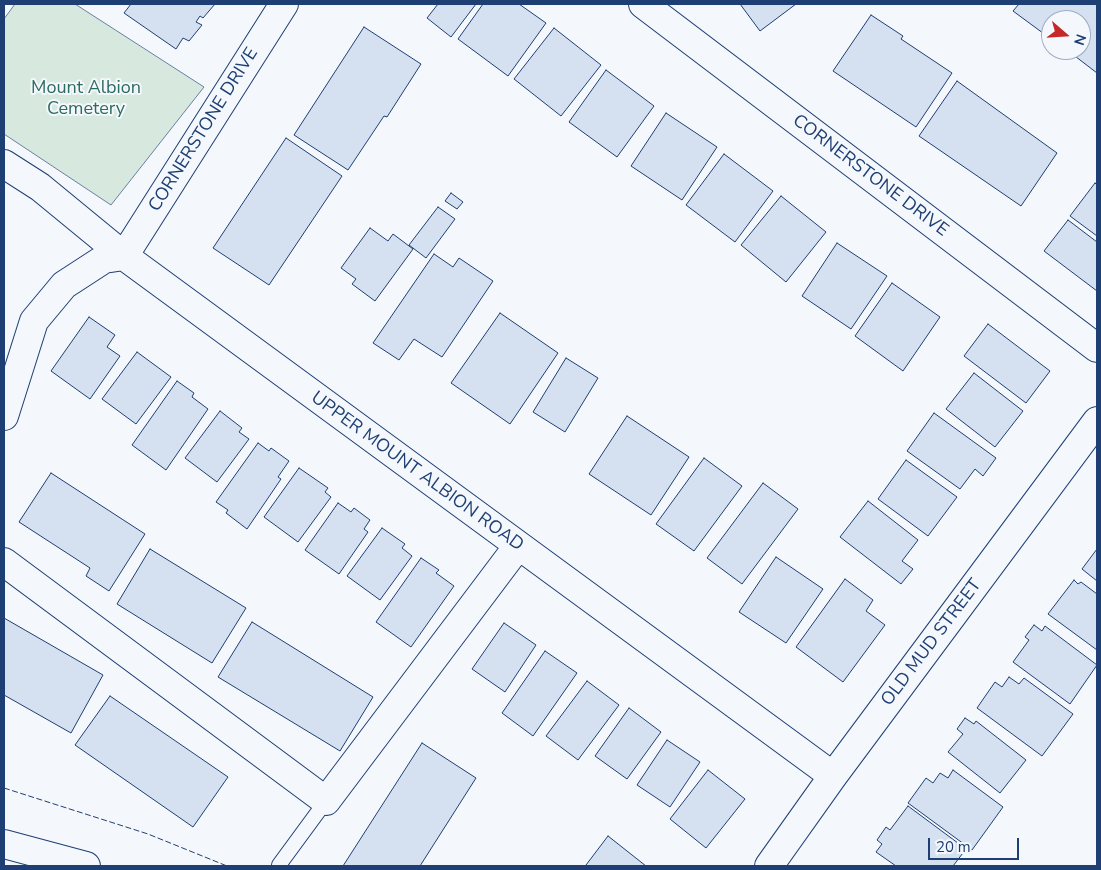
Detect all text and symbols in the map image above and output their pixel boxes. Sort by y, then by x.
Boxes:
north arrow [1041,10,1091,60]
text: N [1069,32,1090,48]
street label: CORNERSTONE DRIVE [145,44,263,216]
park label: Mount Albion Cemetery [31,78,141,120]
street label: CORNERSTONE DRIVE [788,110,952,242]
street label: UPPER MOUNT ALBION ROAD [306,388,528,556]
street label: OLD MUD STREET [877,575,987,711]
scale bar [931,828,1022,860]
text: 20 m [936,837,971,857]

